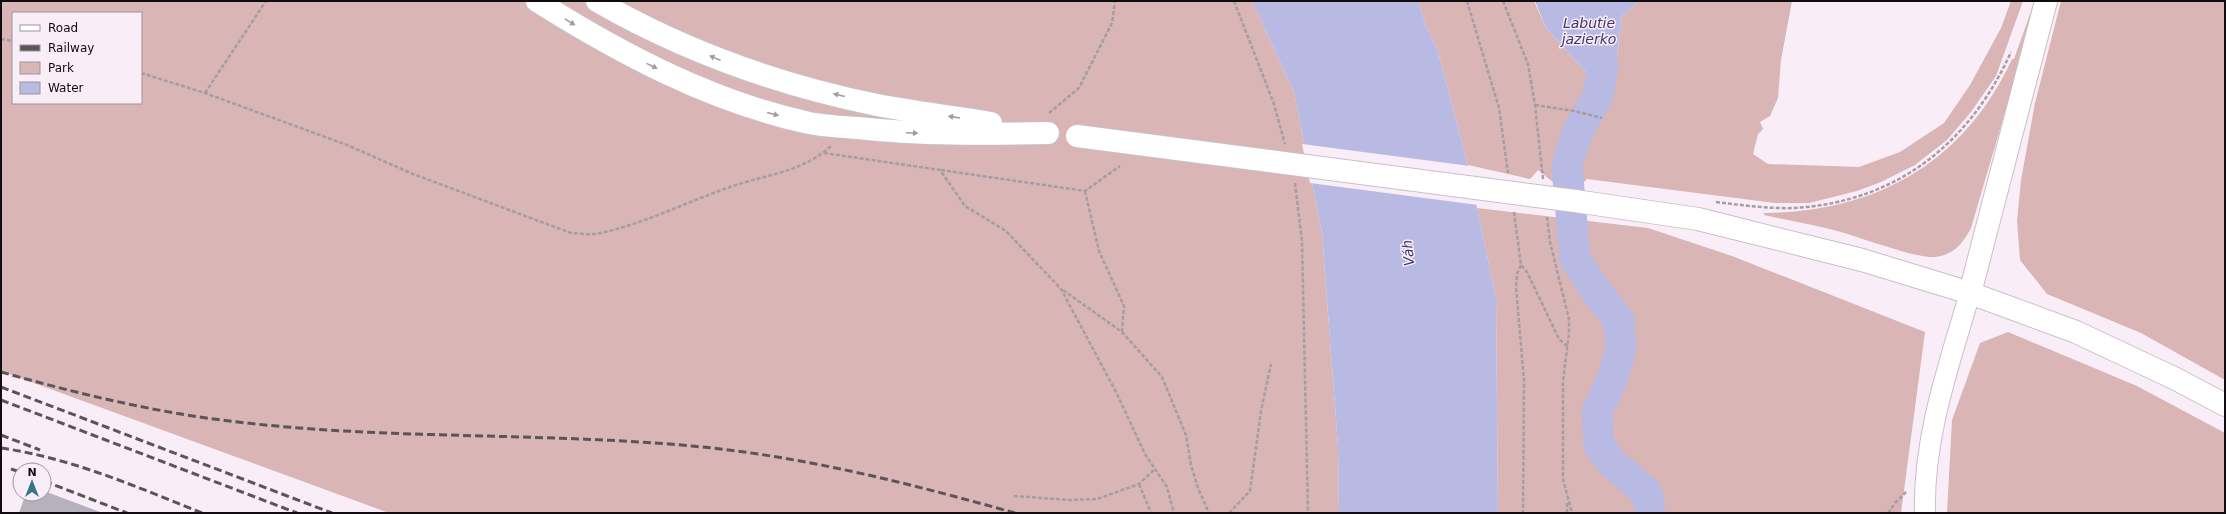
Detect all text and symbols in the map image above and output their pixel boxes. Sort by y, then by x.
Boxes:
legend [12,12,142,104]
water label: Labutie jazierko [1560,15,1616,47]
one-way arrow [565,18,575,26]
text: Road [48,21,78,35]
text: Railway [48,41,94,55]
one-way arrow [709,55,720,61]
text: Park [48,61,74,75]
one-way arrow [647,63,658,69]
text: Water [48,81,84,95]
one-way arrow [833,92,846,98]
one-way arrow [767,111,779,117]
one-way arrow [948,114,960,120]
one-way arrow [906,130,918,137]
water label: Váh [1399,239,1417,267]
north arrow [12,462,52,502]
text: N [27,466,37,479]

